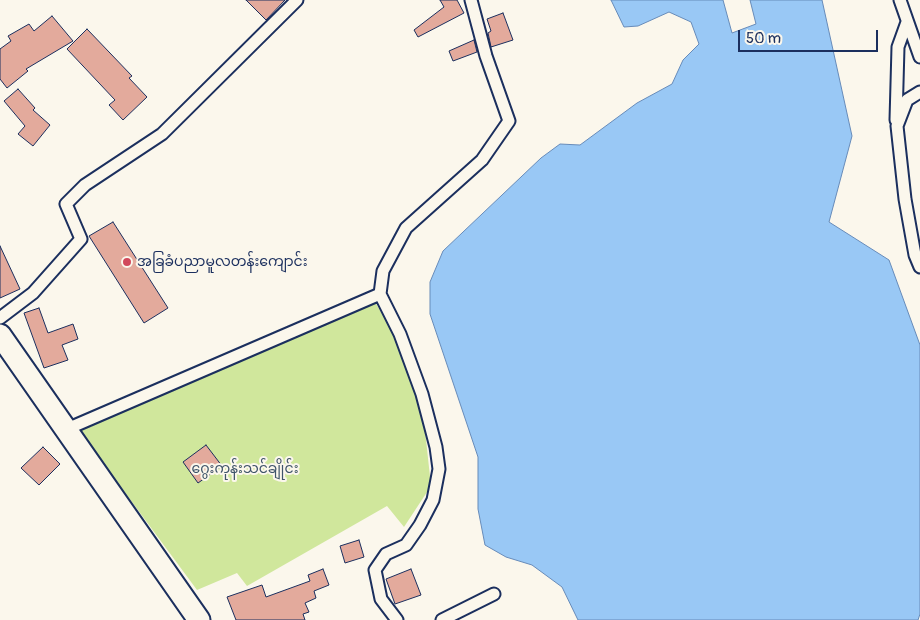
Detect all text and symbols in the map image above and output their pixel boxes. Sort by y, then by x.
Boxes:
scale bar [740,20,880,52]
text: 50 m [746,29,781,48]
place label: အခြခံပညာမူလတန်းကျောင်း [137,254,308,270]
marker: အခြခံပညာမူလတန်းကျောင်း [121,256,133,268]
park label: ဂွေးကုန်းသင်ချိုင်း [192,461,298,477]

